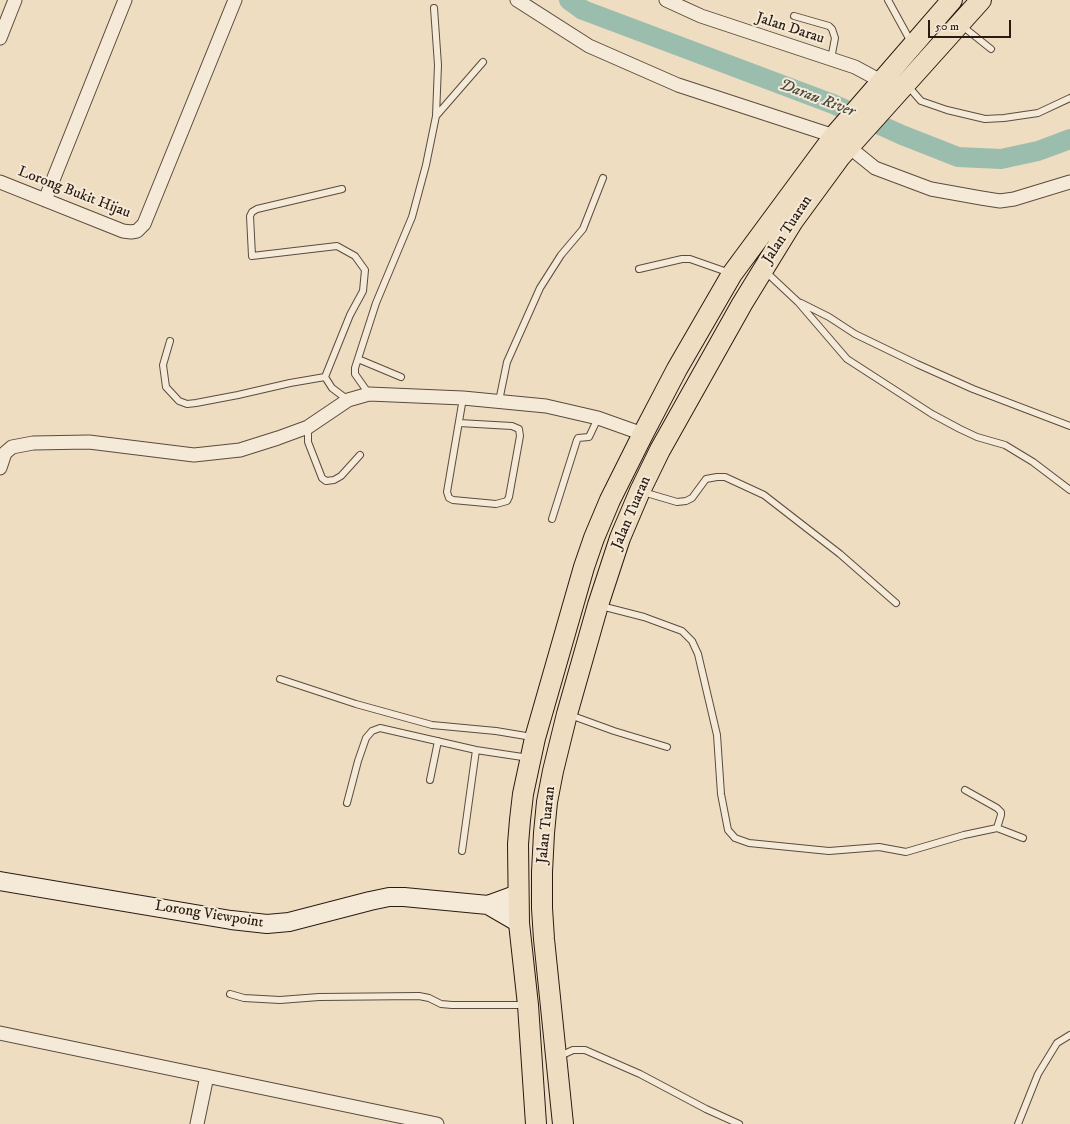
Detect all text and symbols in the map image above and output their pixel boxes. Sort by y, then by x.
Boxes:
street label: Jalan Darau [754,10,826,48]
scale bar [930,12,1013,38]
text: 50 m [935,19,959,34]
water label: Darau River [777,76,857,122]
street label: Lorong Bukit Hijau [15,163,133,223]
street label: Jalan Tuaran [759,193,817,267]
street label: Jalan Tuaran [609,474,655,552]
street label: Jalan Tuaran [534,785,560,865]
street label: Lorong Viewpoint [153,898,265,932]

